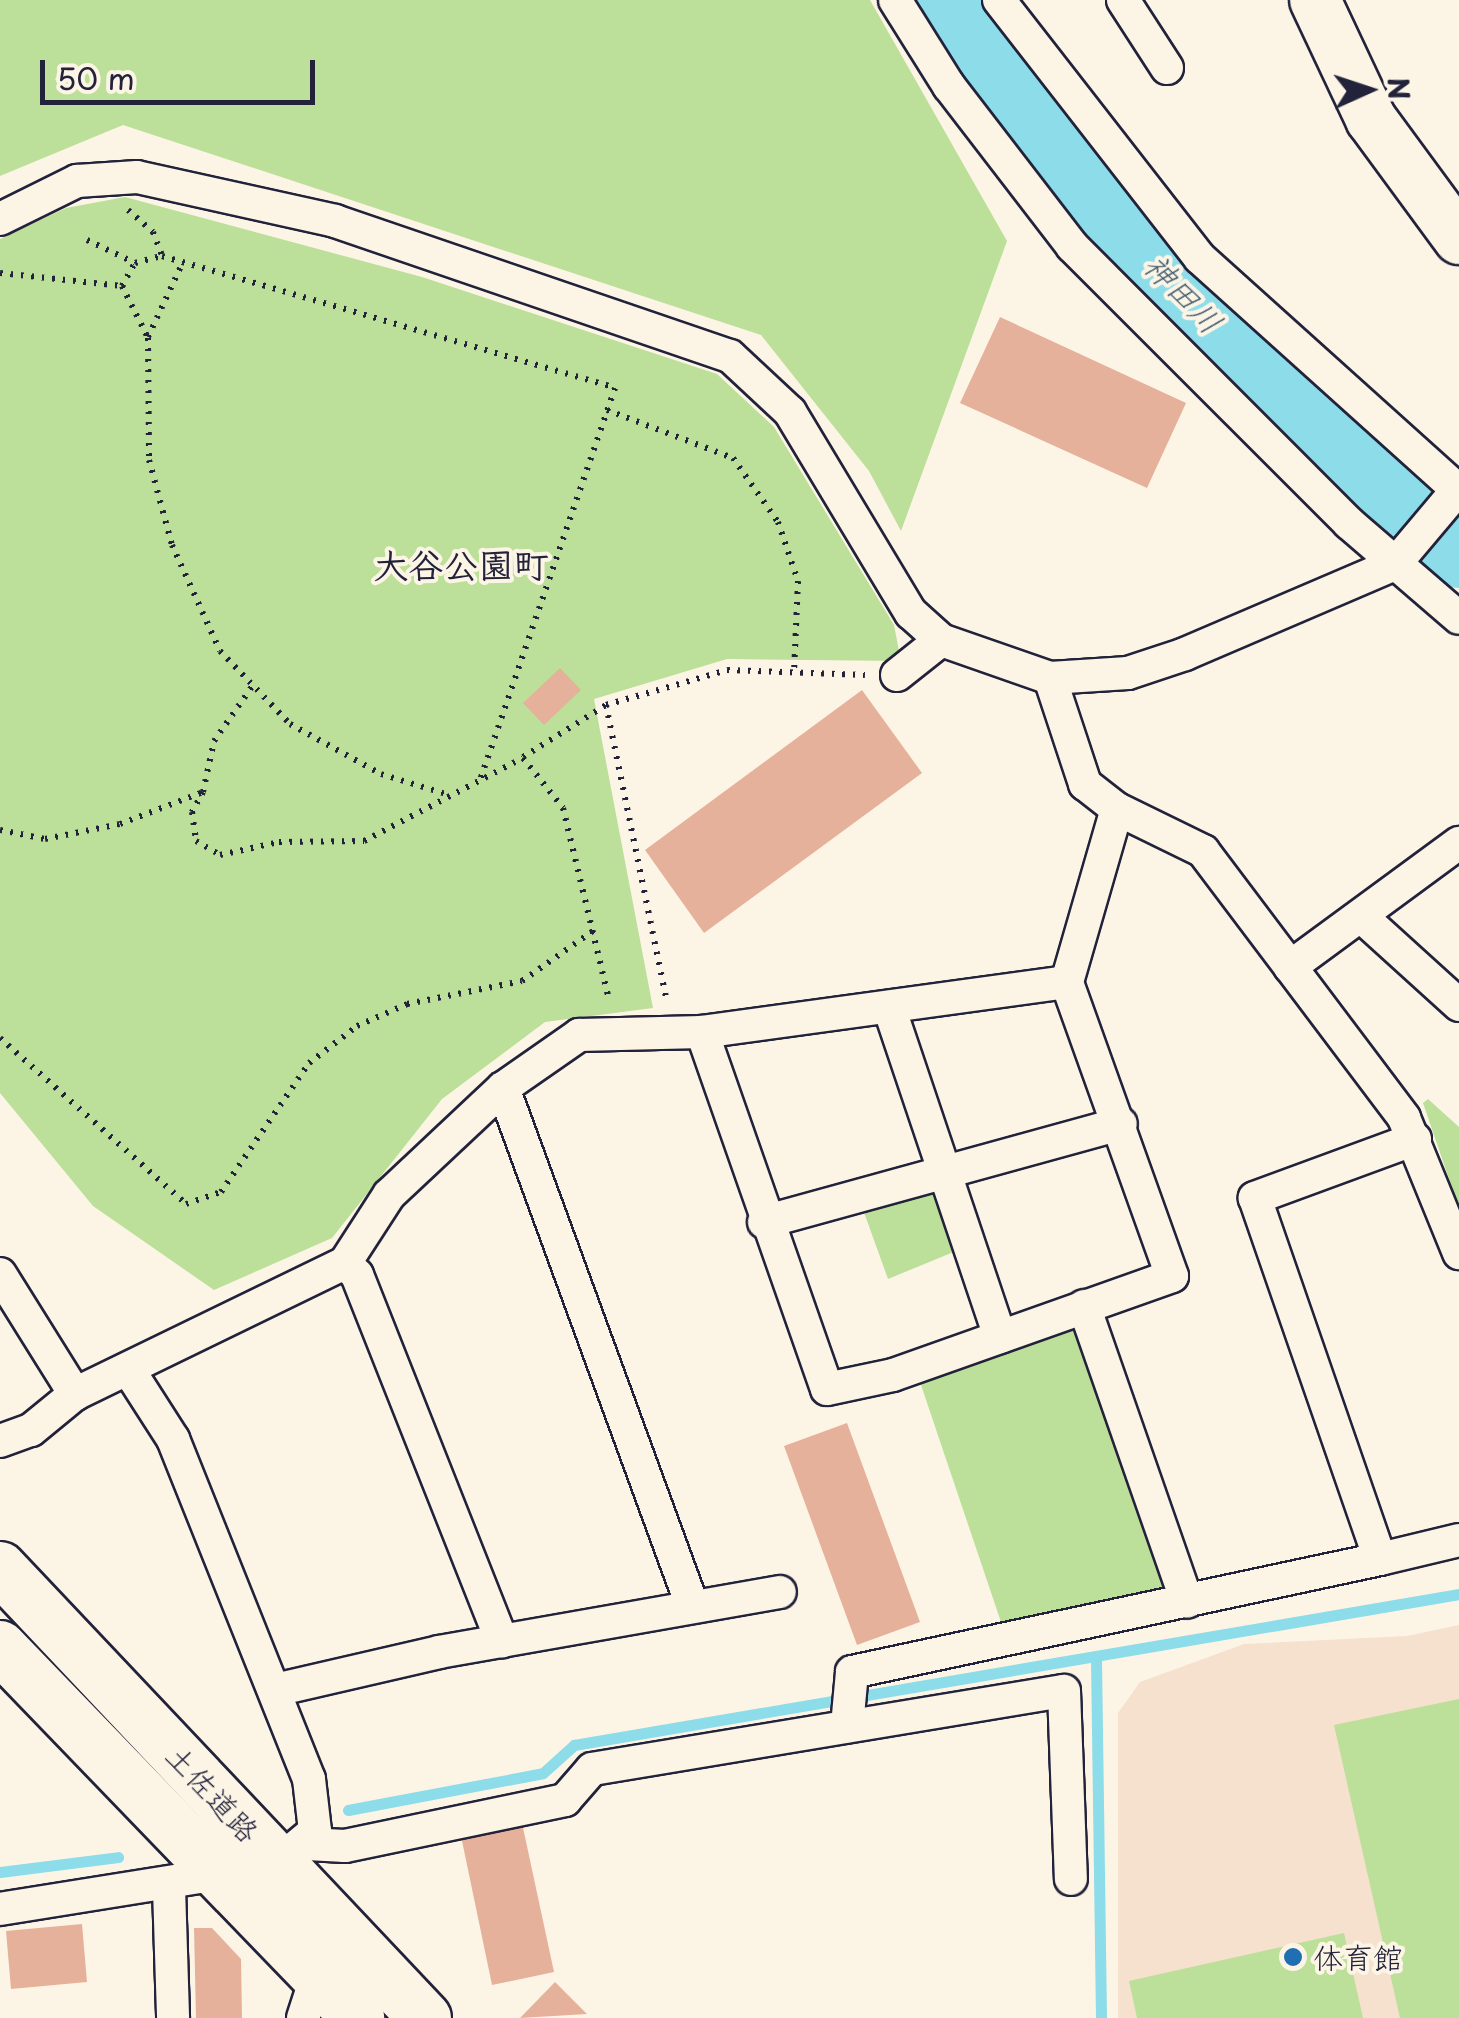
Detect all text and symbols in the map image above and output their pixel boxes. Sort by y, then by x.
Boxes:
scale bar [45,40,320,102]
north arrow [1319,40,1419,140]
text: 50 m [57,55,135,100]
text: N [1377,76,1422,101]
water label: 神田川 [1137,245,1231,341]
district label: 大谷公園町 [374,543,548,585]
street label: 土佐道路 [159,1737,267,1849]
place label: 体育館 [1313,1939,1403,1975]
marker: 体育館 [1282,1946,1304,1968]

